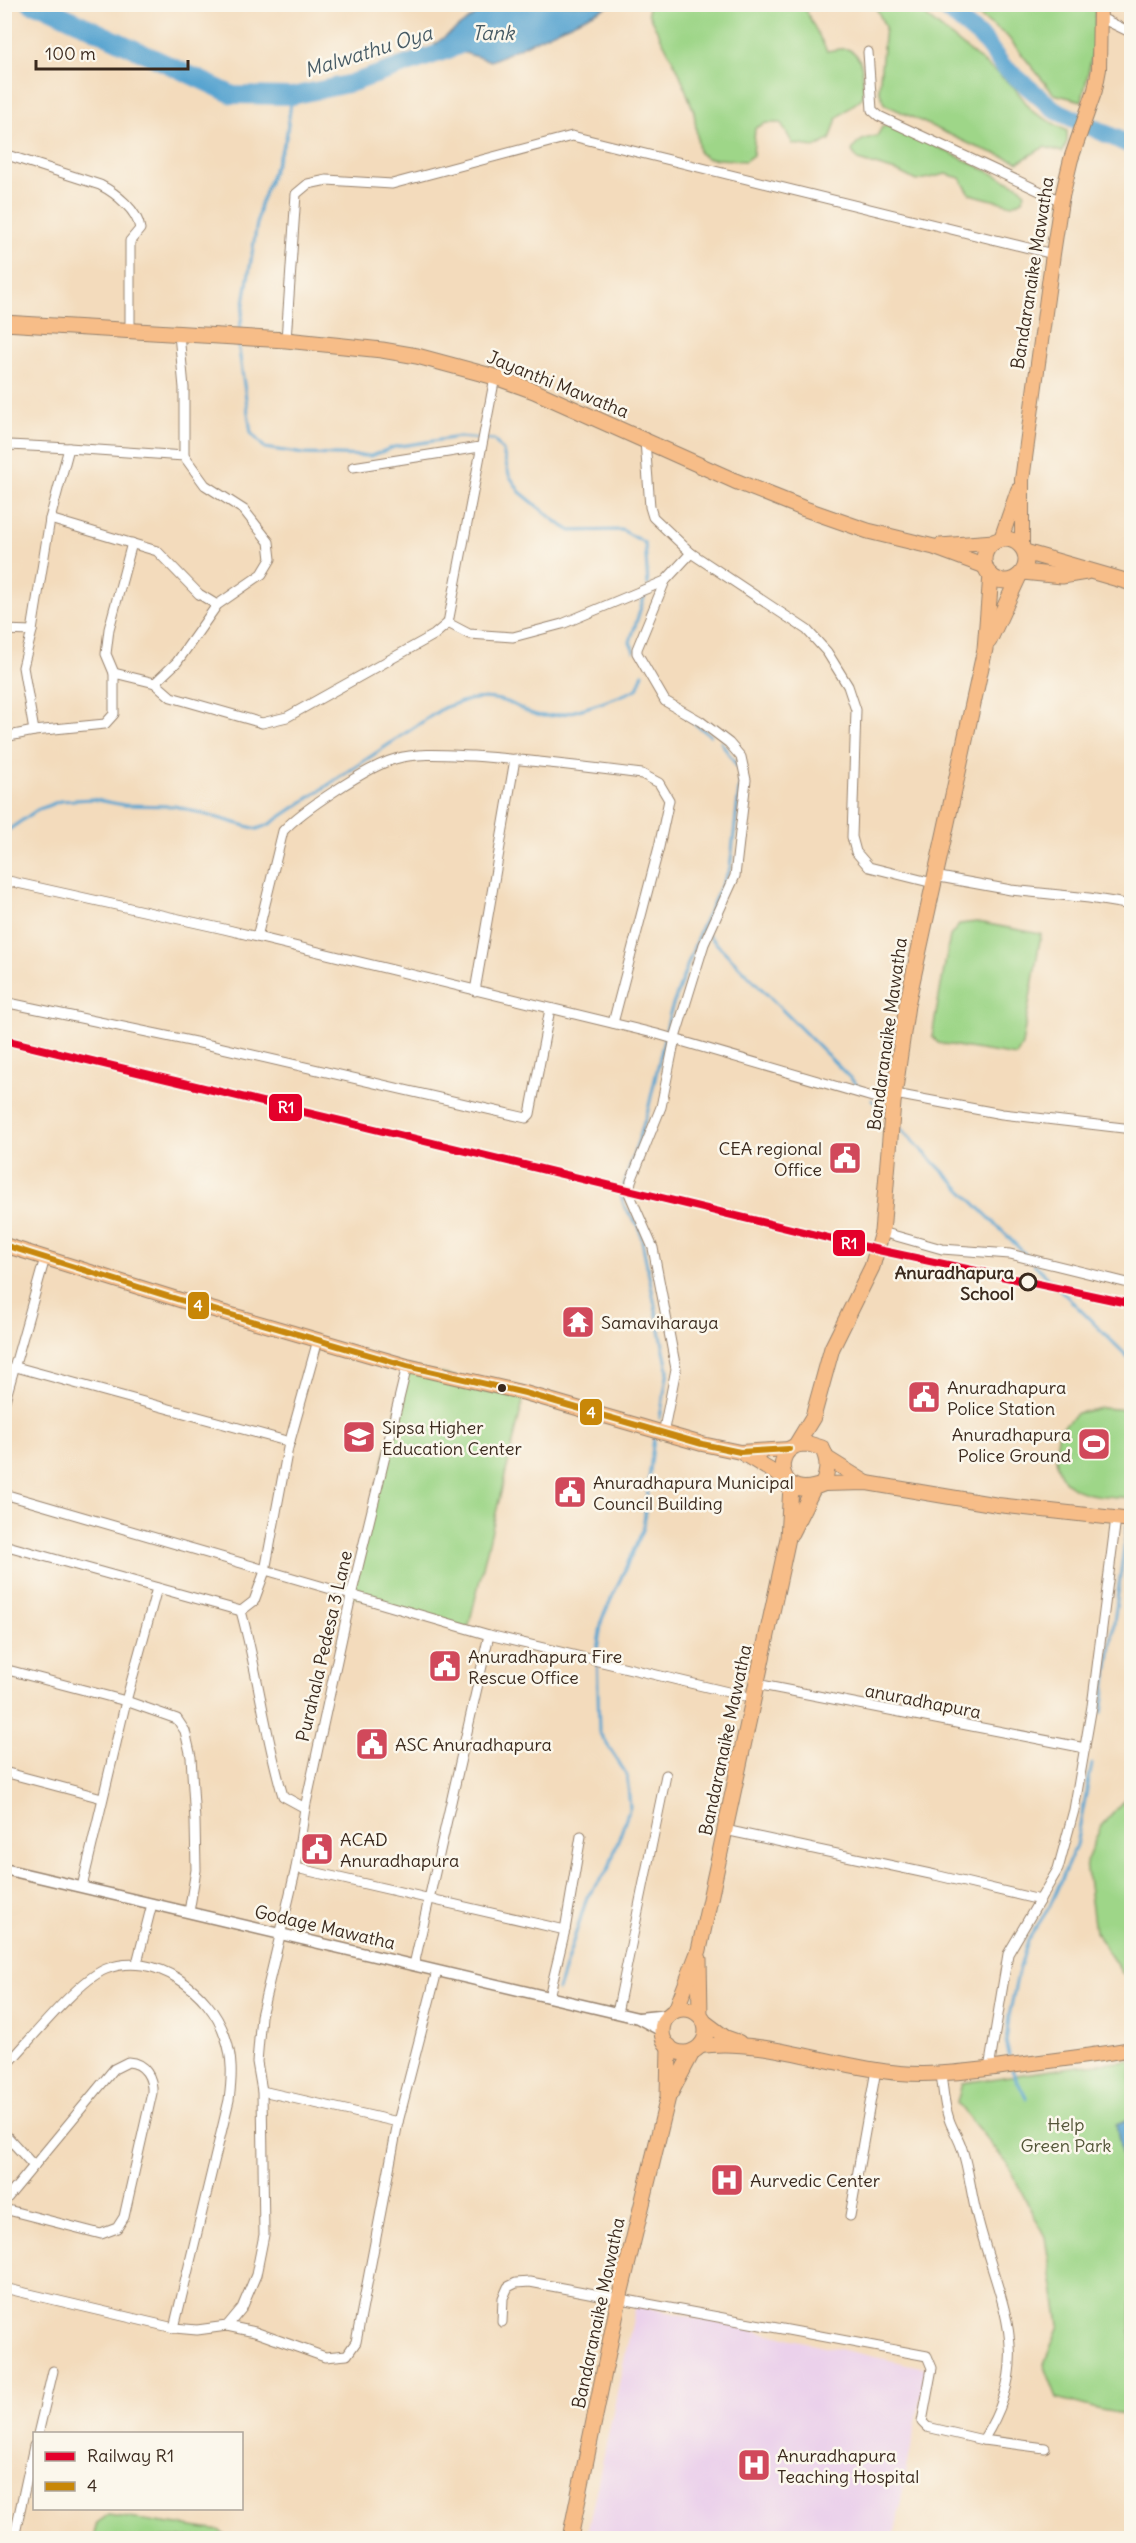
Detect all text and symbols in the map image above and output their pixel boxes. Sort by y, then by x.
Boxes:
water label: Malwathu Oya [301,19,436,82]
water label: Tank [472,20,516,45]
scale bar [36,33,188,71]
text: 100 m [45,42,96,65]
street label: Bandaranaike Mawatha [1005,175,1059,371]
street label: Jayanthi Mawatha [484,345,632,423]
street label: Bandaranaike Mawatha [862,936,912,1132]
line badge: R1 [268,1093,303,1122]
text: R1 [278,1097,294,1117]
place label: CEA regional Office [718,1137,822,1181]
public building icon: CEA regional Office [827,1140,863,1176]
line badge: R1 [832,1229,866,1257]
text: R1 [841,1233,857,1253]
place label: Anuradhapura School [895,1261,1014,1305]
marker: Anuradhapura School [1019,1273,1037,1291]
line badge: 4 [187,1291,210,1320]
text: 4 [193,1295,203,1315]
temple icon: Samaviharaya [560,1304,596,1340]
place label: Samaviharaya [601,1311,719,1334]
place label: Anuradhapura Police Station [947,1376,1066,1420]
public building icon: Anuradhapura Police Station [906,1379,942,1415]
unlabelled marker [496,1382,508,1394]
line badge: 4 [579,1398,603,1426]
text: 4 [586,1402,596,1422]
place label: Sipsa Higher Education Center [382,1416,522,1460]
school or university icon: Sipsa Higher Education Center [341,1419,377,1455]
place label: Anuradhapura Police Ground [952,1423,1071,1467]
sports icon: Anuradhapura Police Ground [1076,1426,1112,1462]
place label: Anuradhapura Municipal Council Building [593,1471,794,1515]
public building icon: Anuradhapura Municipal Council Building [552,1474,588,1510]
street label: Purahala Pedesa 3 Lane [291,1548,357,1744]
street label: Bandaranaike Mawatha [694,1643,756,1837]
place label: Anuradhapura Fire Rescue Office [468,1645,622,1689]
public building icon: Anuradhapura Fire Rescue Office [427,1648,463,1684]
street label: anuradhapura [863,1678,983,1724]
public building icon: ASC Anuradhapura [354,1726,390,1762]
place label: ASC Anuradhapura [395,1733,552,1756]
place label: ACAD Anuradhapura [340,1828,459,1872]
public building icon: ACAD Anuradhapura [299,1831,335,1867]
street label: Godage Mawatha [252,1900,398,1954]
park label: Help Green Park [1020,2113,1112,2157]
hospital icon: Aurvedic Center [709,2162,745,2198]
place label: Aurvedic Center [750,2169,881,2192]
street label: Bandaranaike Mawatha [567,2216,629,2410]
legend [33,2432,243,2510]
text: Railway R1 [87,2444,174,2467]
place label: Anuradhapura Teaching Hospital [777,2444,919,2488]
hospital icon: Anuradhapura Teaching Hospital [736,2447,772,2483]
text: 4 [87,2474,97,2497]

